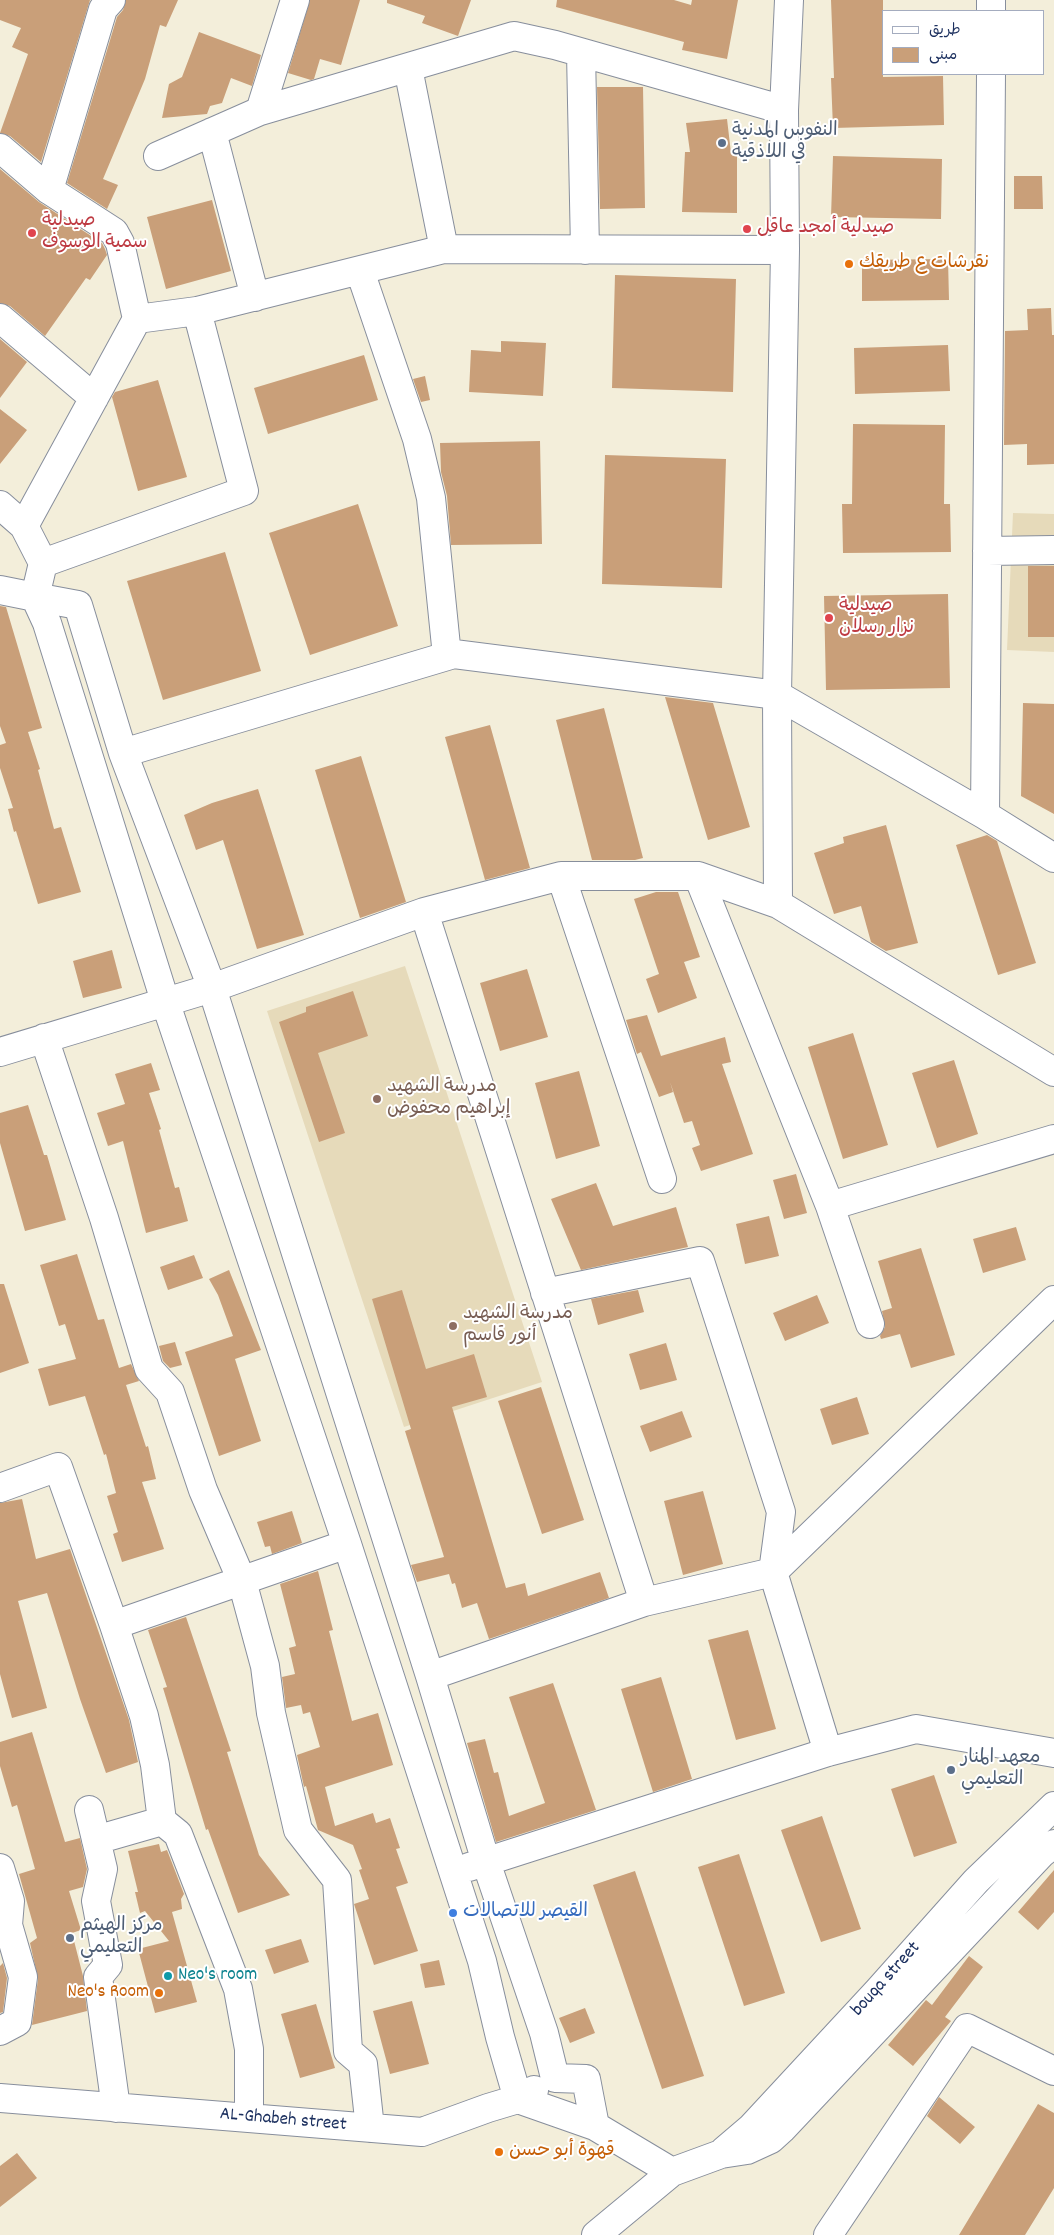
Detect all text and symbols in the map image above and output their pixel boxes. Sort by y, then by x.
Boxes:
legend [882,10,1044,75]
text: طريق [929,20,961,42]
text: مبنى [929,45,957,67]
place label: النفوس المدنية في اللاذقية [732,121,838,165]
marker: النفوس المدنية في اللاذقية [716,137,728,149]
place label: صيدلية سمية الوسوف [42,211,148,255]
place label: صيدلية أمجد عاقل [757,218,894,240]
marker: صيدلية أمجد عاقل [741,223,753,235]
marker: صيدلية سمية الوسوف [26,227,38,239]
place label: نقرشات ع طريقك [859,253,989,275]
marker: نقرشات ع طريقك [843,258,855,270]
place label: صيدلية نزار رسلان [839,596,914,640]
marker: صيدلية نزار رسلان [823,612,835,624]
place label: مدرسة الشهيد إبراهيم محفوض [387,1077,510,1121]
marker: مدرسة الشهيد إبراهيم محفوض [371,1093,383,1105]
place label: مدرسة الشهيد أنور قاسم [463,1304,573,1348]
marker: مدرسة الشهيد أنور قاسم [447,1320,459,1332]
place label: معهد المنار التعليمي [961,1748,1040,1792]
marker: معهد المنار التعليمي [945,1764,957,1776]
place label: القيصر للاتصالات [463,1902,588,1924]
marker: القيصر للاتصالات [447,1907,459,1919]
place label: مركز الهيثم التعليمي [80,1916,162,1960]
marker: مركز الهيثم التعليمي [64,1932,76,1944]
street label: bouqa street [848,1938,926,2022]
place label: Neo's room [178,1965,257,1987]
marker: Neo's room [162,1970,174,1982]
place label: Neo's Room [67,1982,149,2004]
marker: Neo's Room [153,1987,165,1999]
street label: AL-Ghabeh street [219,2104,347,2138]
place label: قهوة أبو حسن [509,2141,615,2163]
marker: قهوة أبو حسن [493,2146,505,2158]

